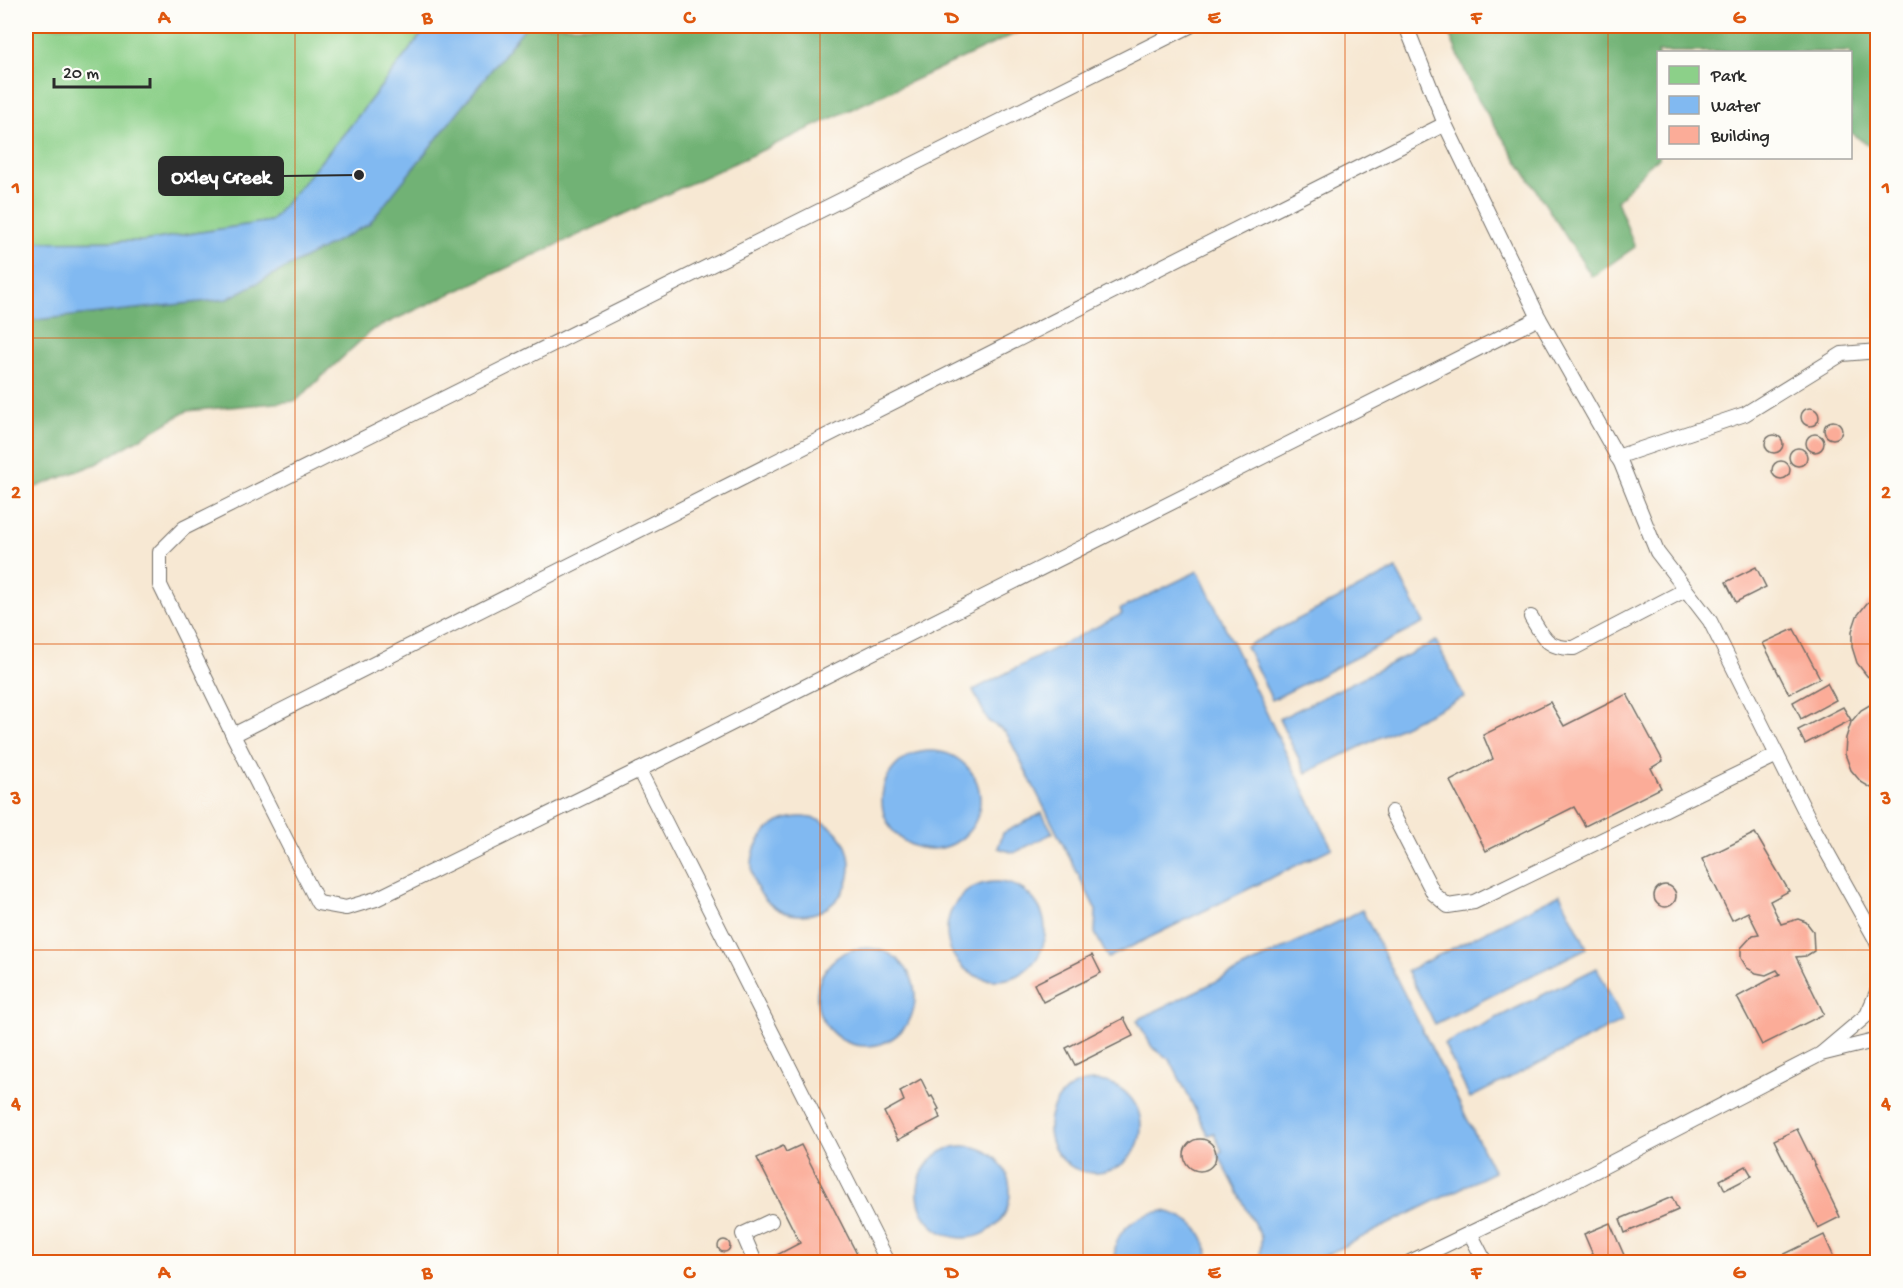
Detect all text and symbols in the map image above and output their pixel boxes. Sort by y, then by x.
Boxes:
text: A [157,8,172,31]
text: B [421,8,433,31]
text: C [683,8,697,31]
text: D [943,8,959,31]
text: E [1208,8,1222,31]
text: F [1470,8,1483,31]
text: G [1733,8,1747,31]
scale bar [54,51,150,89]
legend [1657,51,1852,159]
text: 20 m [63,64,99,85]
text: Park [1710,67,1747,88]
text: Water [1711,97,1761,118]
text: Building [1710,127,1770,148]
callout: Oxley Creek [159,157,283,195]
text: Oxley Creek [171,168,273,191]
text: 1 [11,178,20,201]
text: 1 [1881,178,1890,201]
text: 2 [11,483,21,506]
text: 2 [1881,483,1891,506]
text: 3 [10,789,21,812]
text: 3 [1880,789,1891,812]
text: 4 [10,1094,21,1117]
text: 4 [1880,1094,1891,1117]
text: A [157,1263,172,1286]
text: B [421,1263,433,1286]
text: C [683,1263,697,1286]
text: D [943,1263,959,1286]
text: E [1208,1263,1222,1286]
text: F [1470,1263,1483,1286]
text: G [1733,1263,1747,1286]

